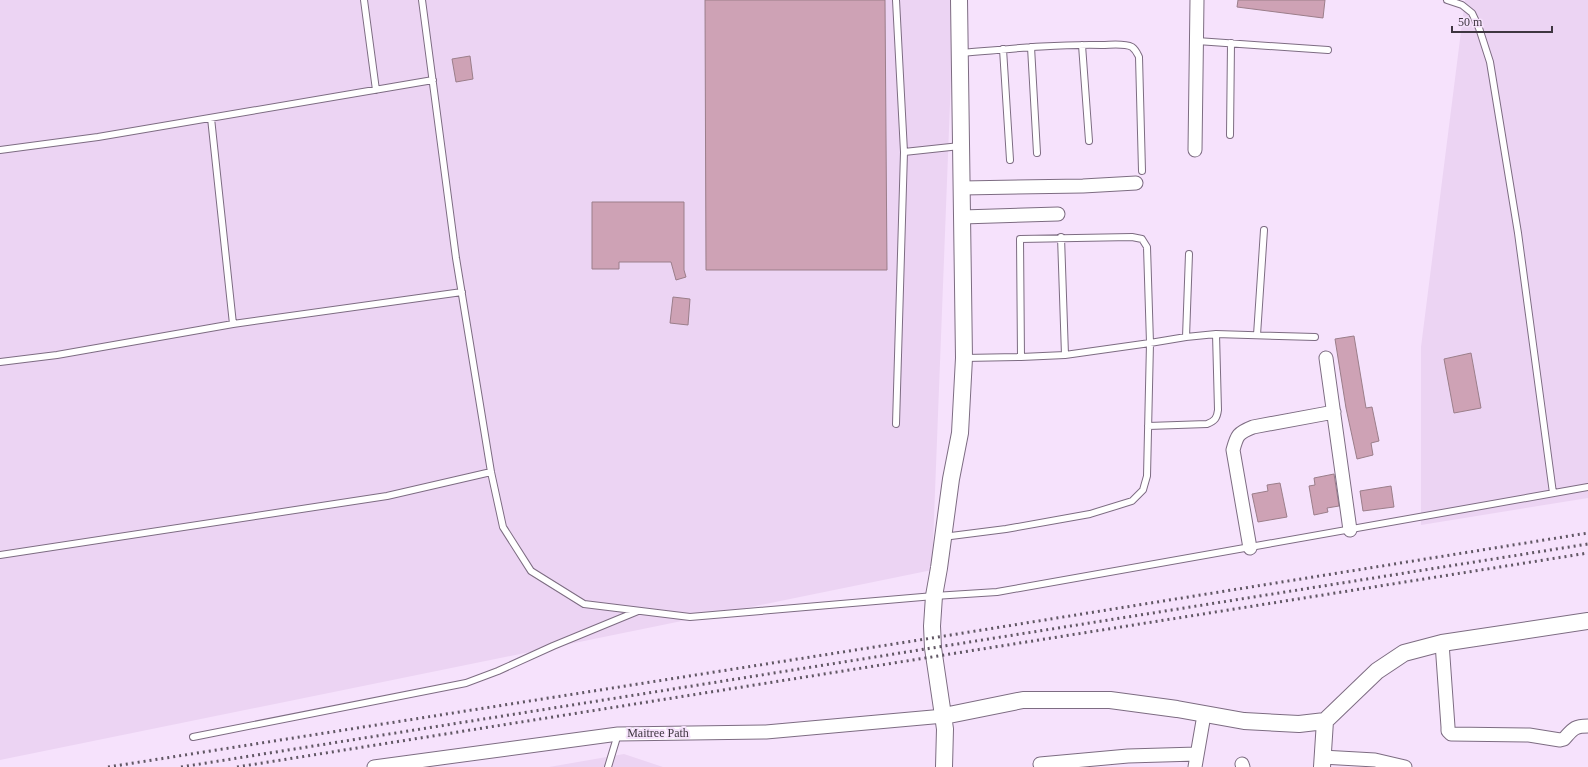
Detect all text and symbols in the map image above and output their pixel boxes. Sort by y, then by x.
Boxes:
scale bar [1452,8,1552,34]
text: 50 m [1458,15,1483,29]
street label: Maitree Path [627,726,689,740]

